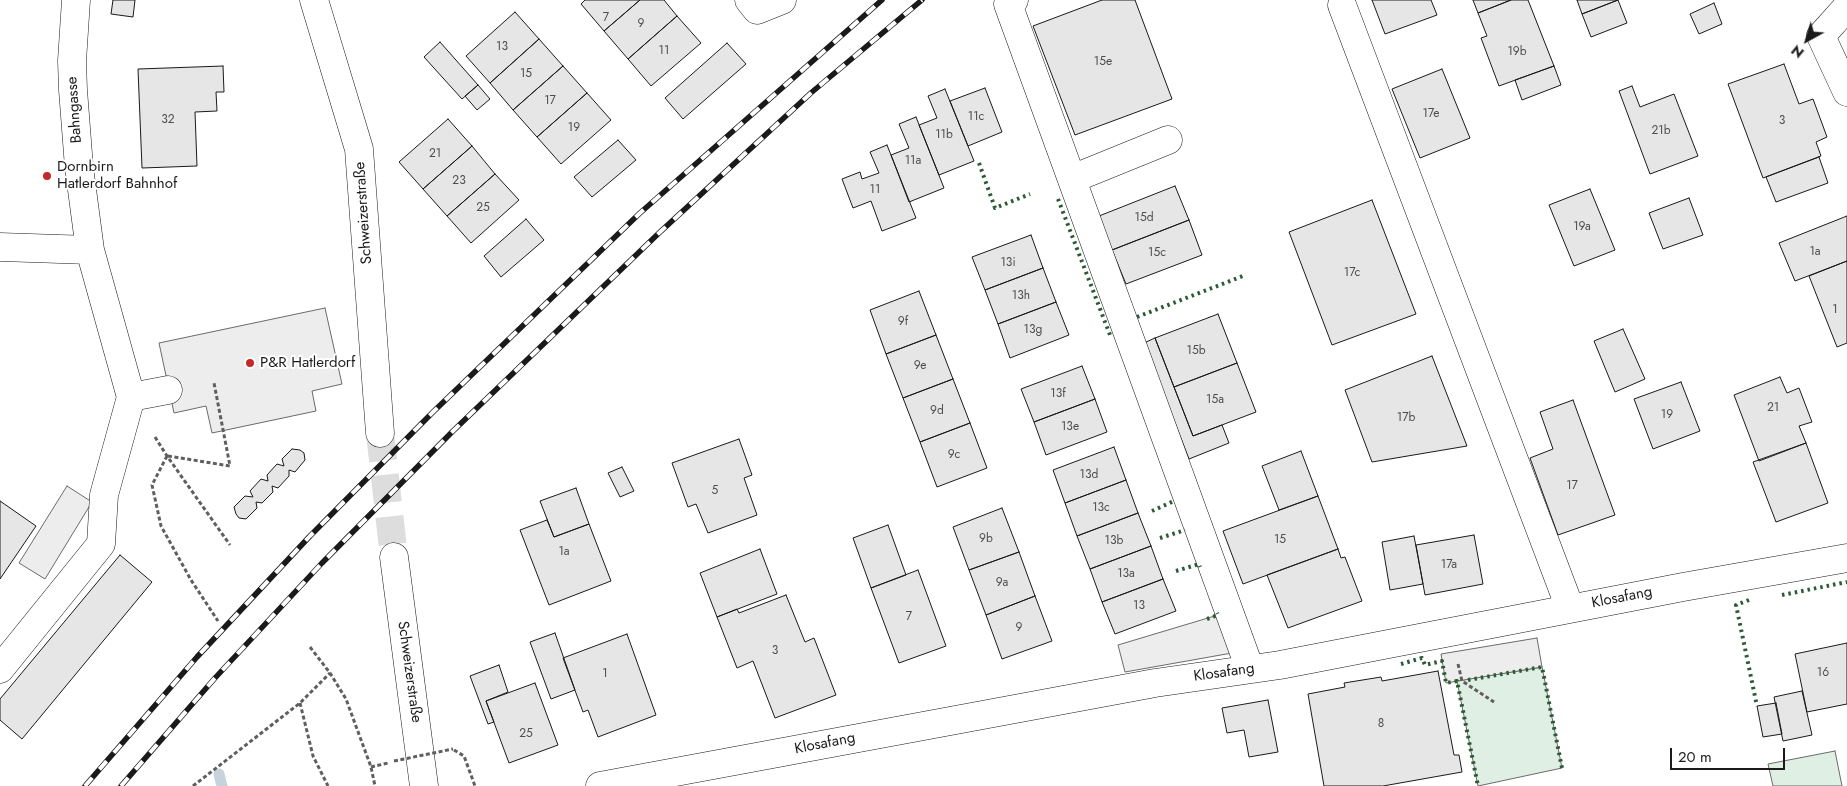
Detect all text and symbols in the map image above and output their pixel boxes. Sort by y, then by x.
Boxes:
house number: 7 [603,11,609,25]
north arrow [1782,15,1832,65]
house number: 9 [638,17,644,31]
house number: 13 [496,40,508,54]
text: N [1787,40,1808,63]
house number: 11 [659,44,669,58]
house number: 19b [1507,45,1527,59]
house number: 15e [1094,55,1112,69]
house number: 15 [520,67,532,81]
street label: Bahngasse [64,76,86,144]
house number: 17 [544,94,556,108]
house number: 17e [1423,107,1439,121]
house number: 11c [968,110,984,124]
house number: 32 [161,113,175,127]
house number: 3 [1779,114,1785,128]
house number: 19 [568,121,580,135]
house number: 21b [1651,124,1671,138]
house number: 11b [935,128,953,142]
house number: 21 [429,147,441,161]
house number: 11a [905,154,921,168]
place label: Dornbirn Hatlerdorf Bahnhof [57,158,177,193]
street label: Schweizerstraße [351,161,377,265]
marker: Dornbirn Hatlerdorf Bahnhof [41,170,53,182]
house number: 23 [452,174,466,188]
house number: 11 [870,183,880,197]
house number: 25 [476,201,490,215]
house number: 15d [1134,211,1154,225]
house number: 19a [1573,220,1591,234]
house number: 1a [1809,245,1821,259]
house number: 15c [1148,246,1166,260]
house number: 13i [1000,256,1016,270]
house number: 17c [1344,266,1360,280]
house number: 13h [1012,289,1030,303]
house number: 1 [1832,303,1838,317]
house number: 9f [898,315,908,329]
house number: 13g [1024,323,1042,337]
house number: 15b [1186,344,1206,358]
place label: P&R Hatlerdorf [260,354,355,372]
marker: P&R Hatlerdorf [244,357,256,369]
house number: 9e [914,359,926,373]
house number: 13f [1050,387,1066,401]
house number: 15a [1206,393,1224,407]
house number: 21 [1767,401,1779,415]
house number: 9d [930,404,944,418]
house number: 19 [1661,408,1673,422]
house number: 17b [1397,411,1415,425]
house number: 13e [1061,420,1079,434]
house number: 9c [948,448,960,462]
house number: 13d [1080,468,1098,482]
house number: 17 [1566,479,1578,493]
house number: 5 [712,484,718,498]
house number: 13c [1092,501,1110,515]
house number: 9b [979,532,993,546]
house number: 15 [1274,533,1286,547]
house number: 13b [1105,534,1123,548]
house number: 1a [558,545,570,559]
house number: 17a [1441,558,1457,572]
house number: 13a [1117,567,1135,581]
house number: 9a [996,576,1008,590]
street label: Klosafang [1590,583,1654,613]
house number: 13 [1133,599,1145,613]
house number: 7 [906,610,912,624]
street label: Schweizerstraße [393,620,425,724]
house number: 9 [1016,621,1022,635]
house number: 3 [772,644,778,658]
street label: Klosafang [1192,660,1256,686]
house number: 16 [1817,666,1829,680]
house number: 1 [602,667,608,681]
house number: 8 [1378,717,1384,731]
house number: 25 [519,727,533,741]
street label: Klosafang [793,729,857,759]
scale bar [1672,738,1787,770]
text: 20 m [1678,746,1712,768]

